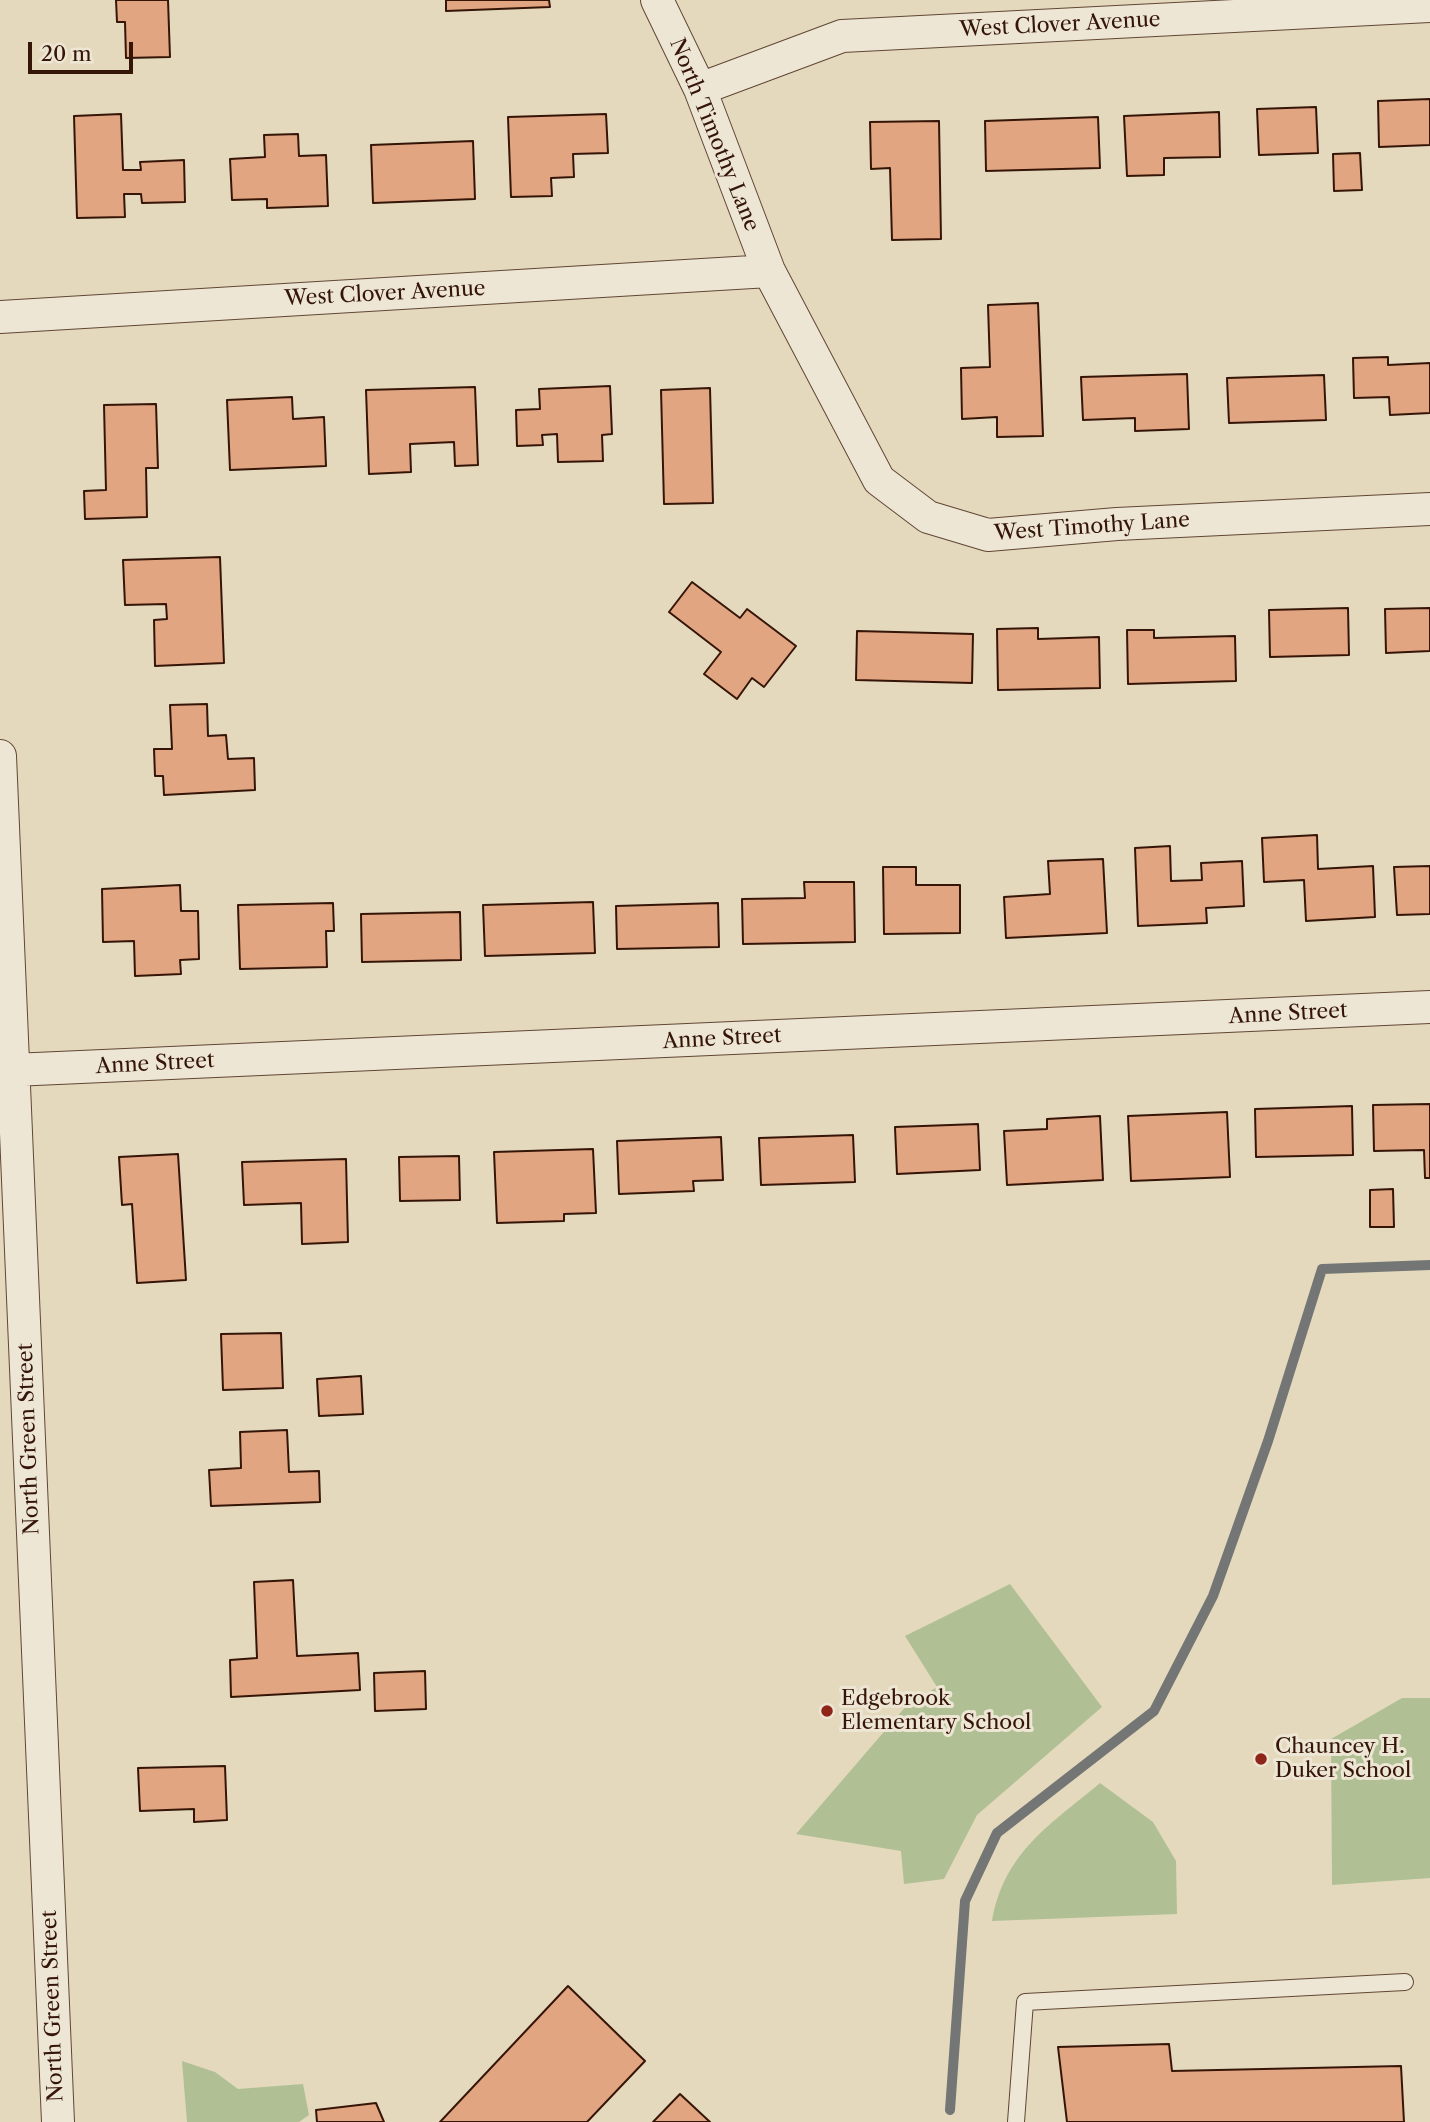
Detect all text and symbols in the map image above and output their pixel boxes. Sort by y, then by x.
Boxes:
street label: West Clover Avenue [959,7,1161,43]
scale bar [32,28,136,72]
street label: North Timothy Lane [664,35,764,235]
text: 20 m [41,41,92,66]
street label: West Clover Avenue [284,276,486,312]
street label: West Timothy Lane [993,508,1191,546]
street label: Anne Street [1228,998,1348,1030]
street label: Anne Street [662,1023,782,1055]
street label: Anne Street [95,1048,215,1080]
street label: North Green Street [13,1343,45,1535]
place label: Edgebrook Elementary School [841,1686,1031,1736]
marker: Edgebrook Elementary School [819,1703,835,1719]
place label: Chauncey H. Duker School [1275,1734,1411,1784]
marker: Chauncey H. Duker School [1253,1751,1269,1767]
street label: North Green Street [37,1910,69,2102]

